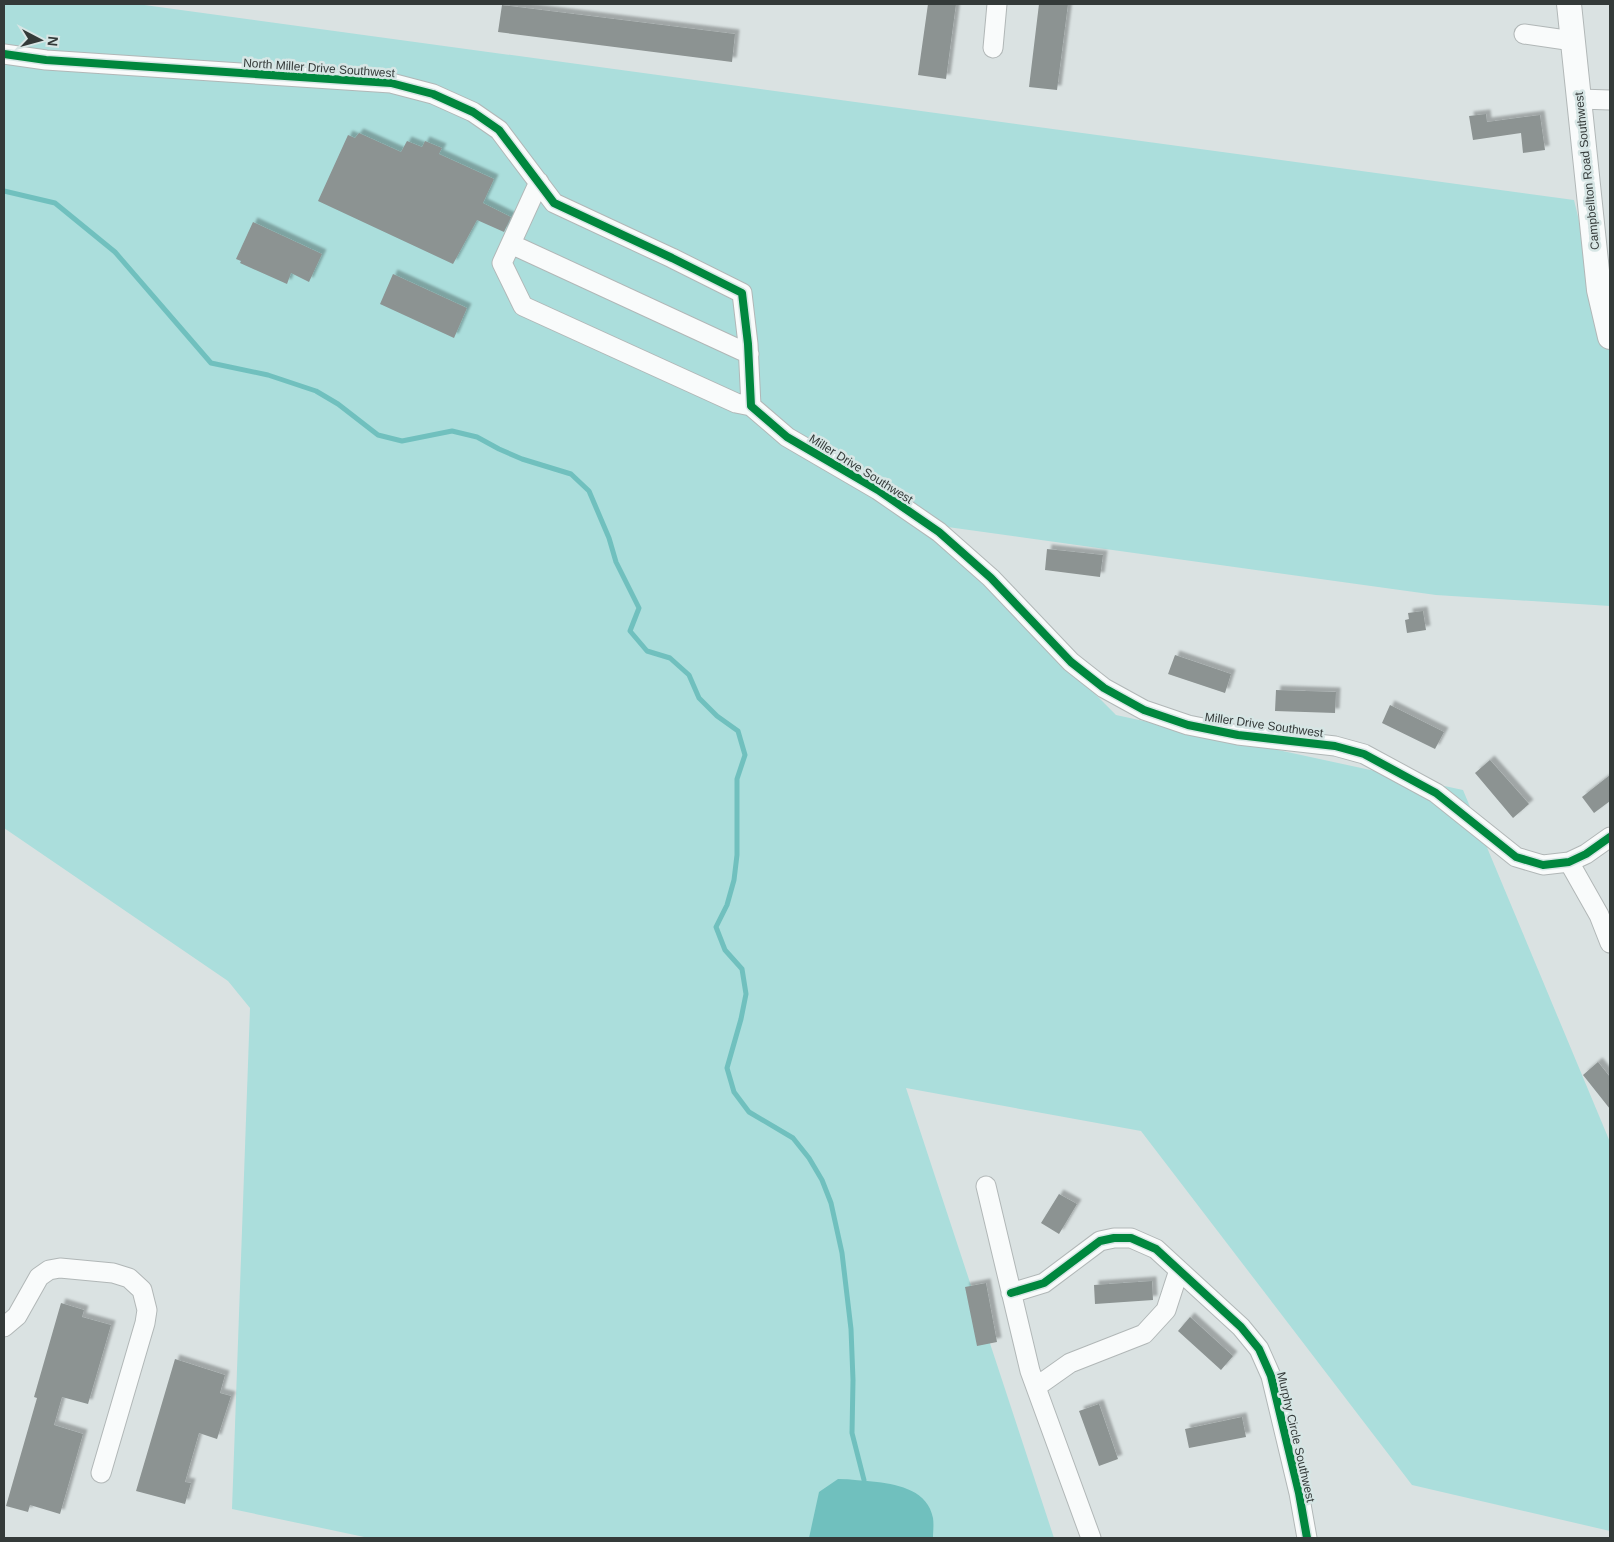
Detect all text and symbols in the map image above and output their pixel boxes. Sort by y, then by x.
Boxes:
north arrow [15,15,65,65]
text: N [44,35,61,47]
street label: North Miller Drive Southwest [243,56,396,80]
street label: Campbellton Road Southwest [1572,91,1602,251]
street label: Miller Drive Southwest [807,431,916,507]
street label: Miller Drive Southwest [1204,710,1325,740]
street label: Murphy Circle Southwest [1274,1370,1318,1504]

